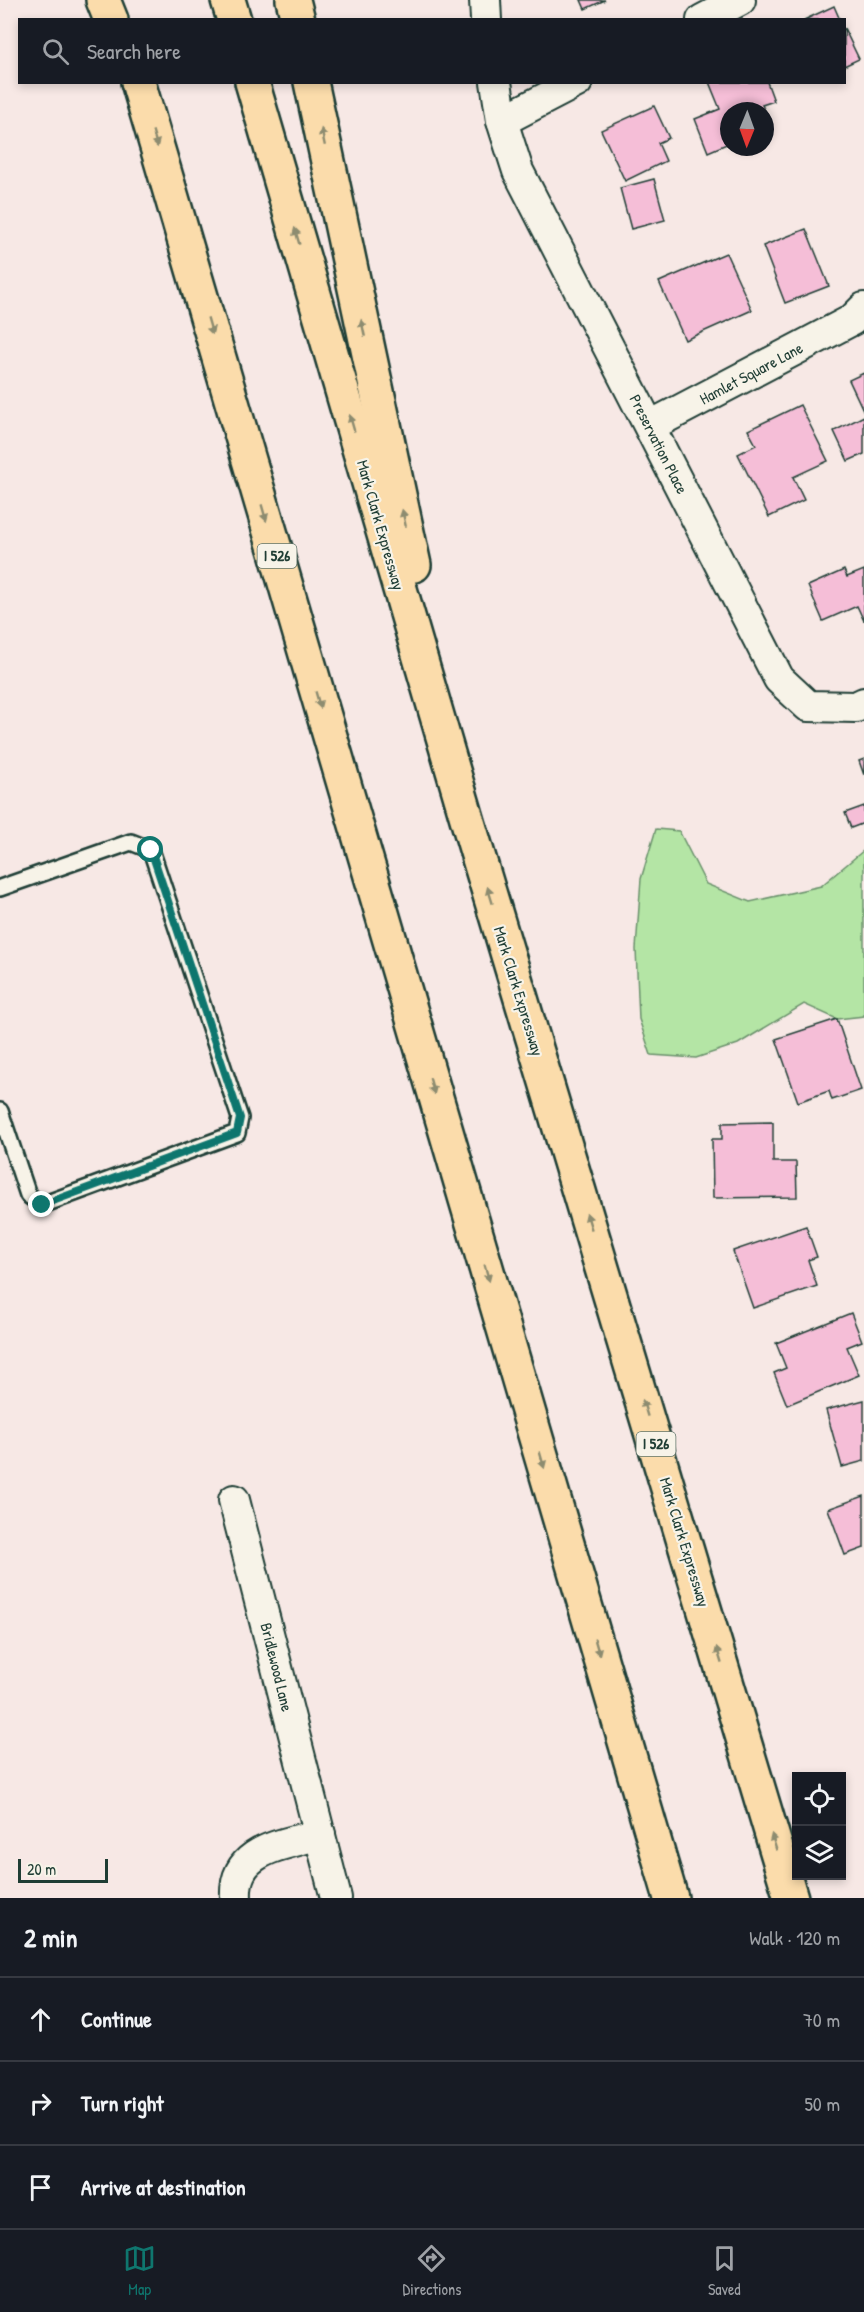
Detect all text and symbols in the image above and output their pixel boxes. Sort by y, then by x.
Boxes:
search box [18,18,846,84]
icon: search [39,35,72,68]
text: Search here [87,36,181,66]
north arrow [720,102,774,156]
one-way arrow [317,128,327,146]
one-way arrow [151,130,160,148]
one-way arrow [292,227,301,245]
one-way arrow [206,317,215,335]
one-way arrow [358,318,367,337]
street label: Hamlet Square Lane [696,336,807,409]
street label: Preservation Place [624,391,694,498]
one-way arrow [347,414,356,432]
street label: Mark Clark Expressway [352,457,410,593]
one-way arrow [260,504,269,522]
one-way arrow [398,509,408,528]
road number: I 526 [258,544,296,568]
one-way arrow [314,691,324,709]
route start [137,836,163,862]
one-way arrow [485,886,494,904]
street label: Mark Clark Expressway [489,924,549,1059]
one-way arrow [428,1077,437,1095]
route end [28,1191,54,1217]
one-way arrow [584,1212,593,1230]
one-way arrow [483,1264,492,1282]
one-way arrow [640,1399,649,1417]
road number: I 526 [636,1432,676,1456]
one-way arrow [538,1451,547,1469]
street label: Mark Clark Expressway [655,1475,715,1610]
street label: Bridlewood Lane [255,1620,299,1714]
one-way arrow [593,1638,602,1656]
one-way arrow [714,1646,723,1664]
map controls [792,1772,846,1880]
button: locate [792,1772,846,1826]
button: layers [792,1826,846,1880]
one-way arrow [769,1833,778,1851]
scale bar [18,1856,108,1884]
text: 20 m [27,1858,56,1880]
text: 2 min [24,1920,77,1955]
text: Walk · 120 m [749,1924,840,1951]
icon: ahead [24,2003,57,2036]
text: Continue [81,2004,152,2034]
text: 70 m [803,2006,840,2033]
icon: right [24,2087,57,2120]
text: Turn right [81,2088,164,2118]
text: 50 m [804,2090,840,2117]
icon: arrive [24,2171,57,2204]
text: Arrive at destination [81,2172,246,2202]
tab: Map [123,2242,156,2300]
tab: Directions [403,2242,461,2300]
tab: Saved [708,2242,741,2300]

